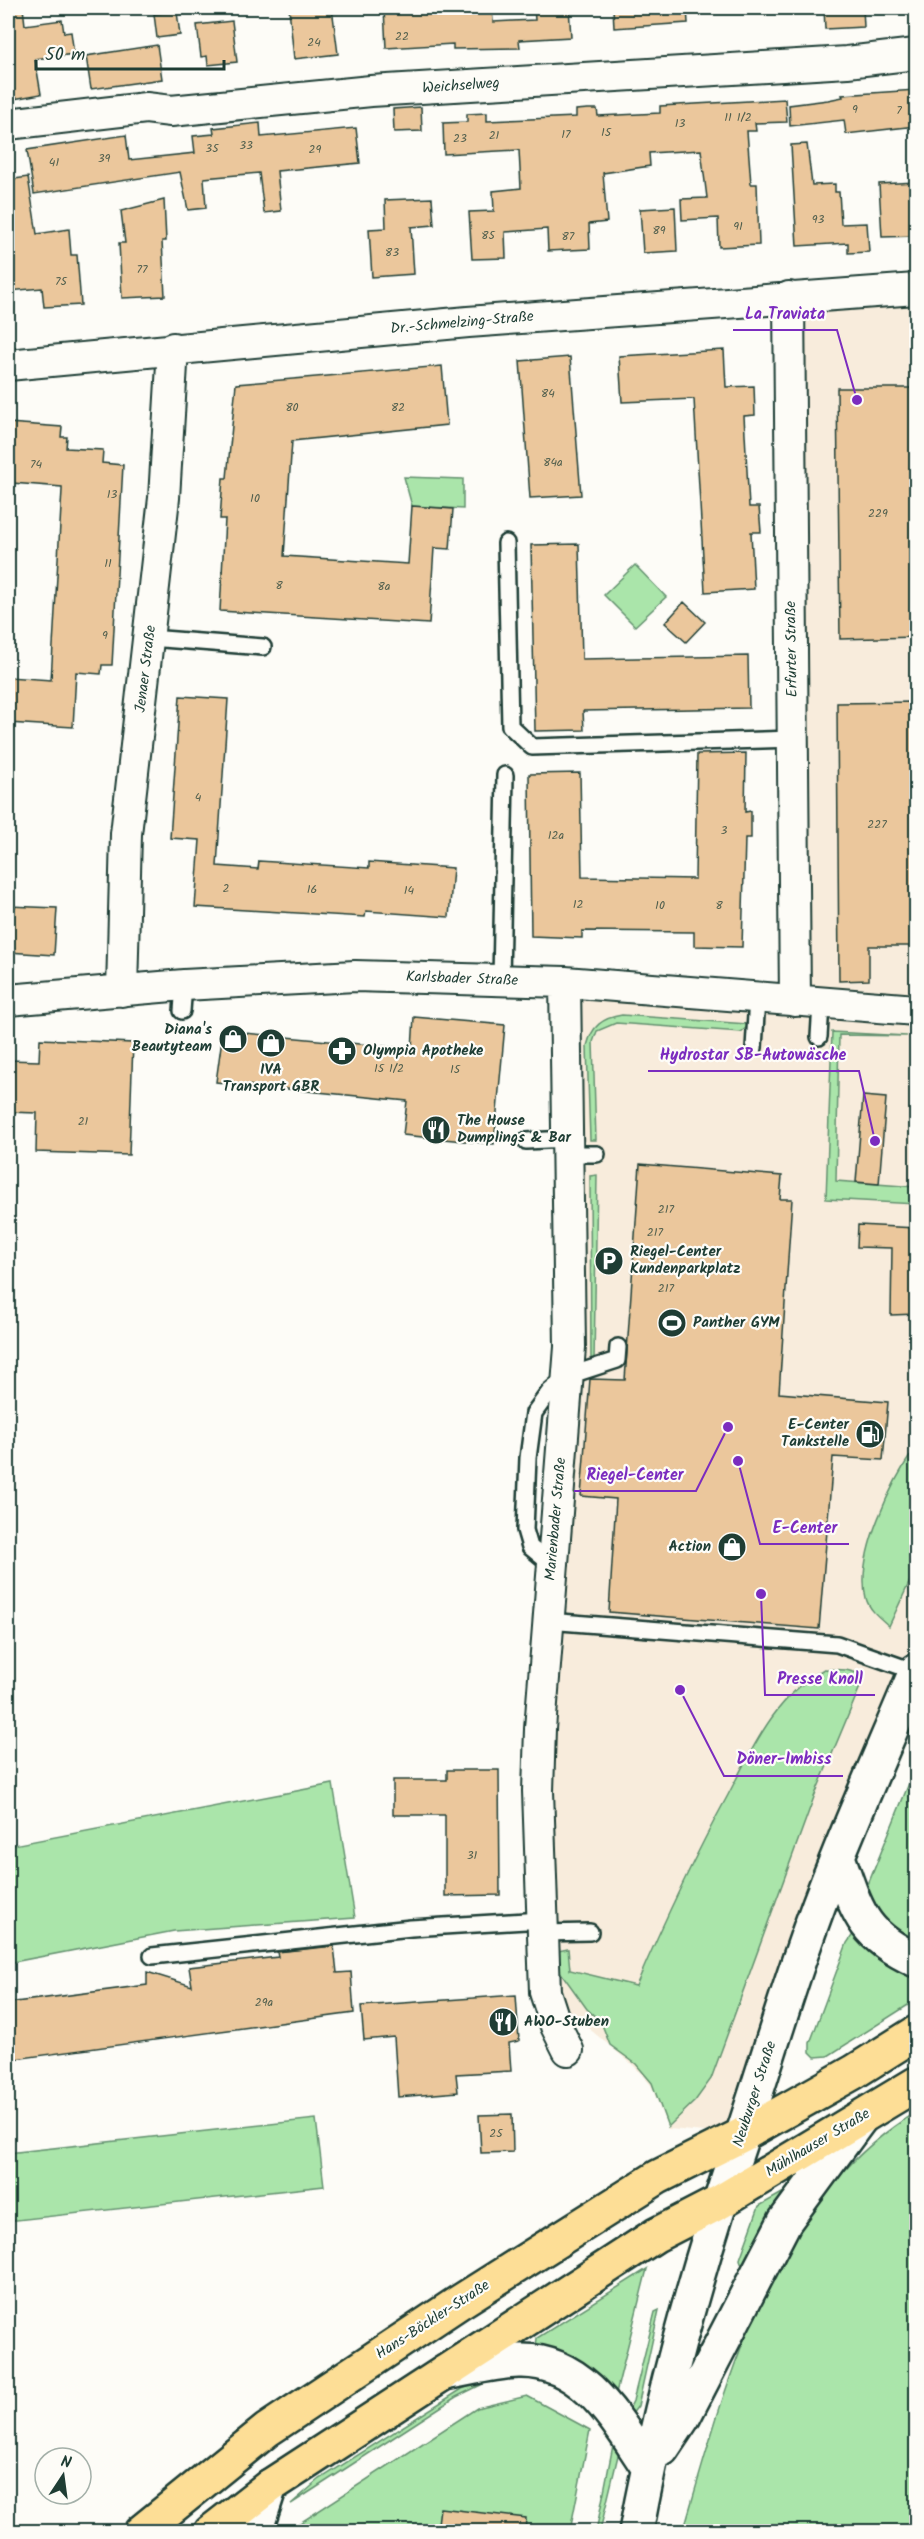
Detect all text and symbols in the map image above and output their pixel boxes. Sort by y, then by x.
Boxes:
house number: 22 [395,27,409,46]
scale bar [36,33,224,71]
house number: 24 [307,33,321,52]
text: 50 m [45,41,85,70]
street label: Weichselweg [421,71,501,101]
house number: 9 [852,100,858,119]
house number: 7 [896,101,902,120]
house number: 11 1/2 [724,108,752,127]
house number: 13 [675,114,685,133]
house number: 15 [601,123,613,142]
house number: 17 [561,125,571,144]
house number: 21 [489,126,500,145]
house number: 23 [453,129,467,148]
house number: 33 [239,136,253,155]
house number: 35 [205,139,220,158]
house number: 29 [309,140,322,159]
house number: 39 [98,149,110,168]
house number: 41 [49,153,59,172]
house number: 93 [812,210,824,229]
house number: 91 [733,217,743,236]
house number: 89 [652,221,666,240]
house number: 85 [481,226,496,245]
house number: 87 [562,227,575,246]
house number: 83 [385,243,399,262]
house number: 77 [136,260,148,279]
house number: 75 [55,272,69,291]
callout: La Traviata [733,296,837,330]
text: La Traviata [745,302,825,327]
street label: Dr.-Schmelzing-Straße [389,305,535,341]
house number: 84 [541,384,555,403]
house number: 80 [285,398,299,417]
house number: 82 [391,398,405,417]
house number: 84a [543,453,563,472]
house number: 74 [30,455,42,474]
house number: 13 [107,485,117,504]
house number: 10 [250,489,260,508]
house number: 229 [868,504,888,523]
house number: 11 [104,554,112,573]
house number: 8 [275,576,283,595]
house number: 8a [378,577,391,596]
street label: Erfurter Straße [779,600,805,697]
street label: Jenaer Straße [129,624,163,714]
house number: 9 [102,626,108,645]
house number: 4 [195,788,202,807]
house number: 227 [867,815,887,834]
house number: 3 [721,821,728,840]
house number: 12a [548,826,565,845]
house number: 2 [223,879,230,898]
house number: 16 [307,880,317,899]
house number: 14 [404,881,415,900]
house number: 12 [573,895,583,914]
house number: 10 [655,896,665,915]
house number: 8 [715,896,723,915]
street label: Karlsbader Straße [405,965,519,993]
place label: Diana's Beautyteam [132,1018,212,1059]
shop icon: Diana's Beautyteam [217,1023,249,1055]
shop icon: IVA Transport GBR [255,1027,287,1059]
pharmacy icon: Olympia Apotheke [326,1035,358,1067]
callout: Hydrostar SB-Autowäsche [648,1037,859,1071]
place label: Olympia Apotheke [363,1039,484,1063]
text: Hydrostar SB-Autowäsche [660,1043,847,1068]
place label: IVA Transport GBR [223,1058,319,1099]
house number: 15 1/2 [374,1059,404,1078]
house number: 15 [450,1060,462,1079]
place label: The House Dumplings & Bar [457,1109,571,1150]
house number: 21 [78,1112,89,1131]
restaurant icon: The House Dumplings & Bar [420,1114,452,1146]
house number: 217 [658,1200,675,1219]
house number: 217 [647,1223,664,1242]
place label: Riegel-Center Kundenparkplatz [630,1240,741,1281]
parking icon: Riegel-Center Kundenparkplatz [593,1245,625,1277]
house number: 217 [658,1279,675,1298]
sports icon: Panther GYM [656,1307,688,1339]
place label: Panther GYM [693,1311,780,1335]
place label: E-Center Tankstelle [781,1413,850,1454]
fuel station icon: E-Center Tankstelle [854,1418,886,1450]
street label: Marienbader Straße [539,1456,573,1582]
callout: Riegel-Center [574,1457,696,1491]
text: Riegel-Center [586,1463,685,1488]
callout: E-Center [760,1510,849,1544]
text: E-Center [773,1516,839,1541]
shop icon: Action [716,1531,748,1563]
place label: Action [668,1535,711,1559]
callout: Presse Knoll [765,1661,875,1695]
text: Presse Knoll [777,1667,864,1692]
callout: Döner-Imbiss [724,1742,843,1776]
text: Döner-Imbiss [736,1747,832,1772]
house number: 31 [467,1846,478,1865]
house number: 29a [255,1993,274,2012]
restaurant icon: AWO-Stuben [487,2006,519,2038]
place label: AWO-Stuben [524,2010,609,2034]
street label: Neuburger Straße [727,2038,784,2150]
street label: Mühlhauser Straße [761,2102,875,2184]
house number: 25 [489,2124,504,2143]
street label: Hans-Böckler-Straße [371,2274,495,2366]
north arrow [33,2446,93,2506]
text: N [58,2450,74,2476]

